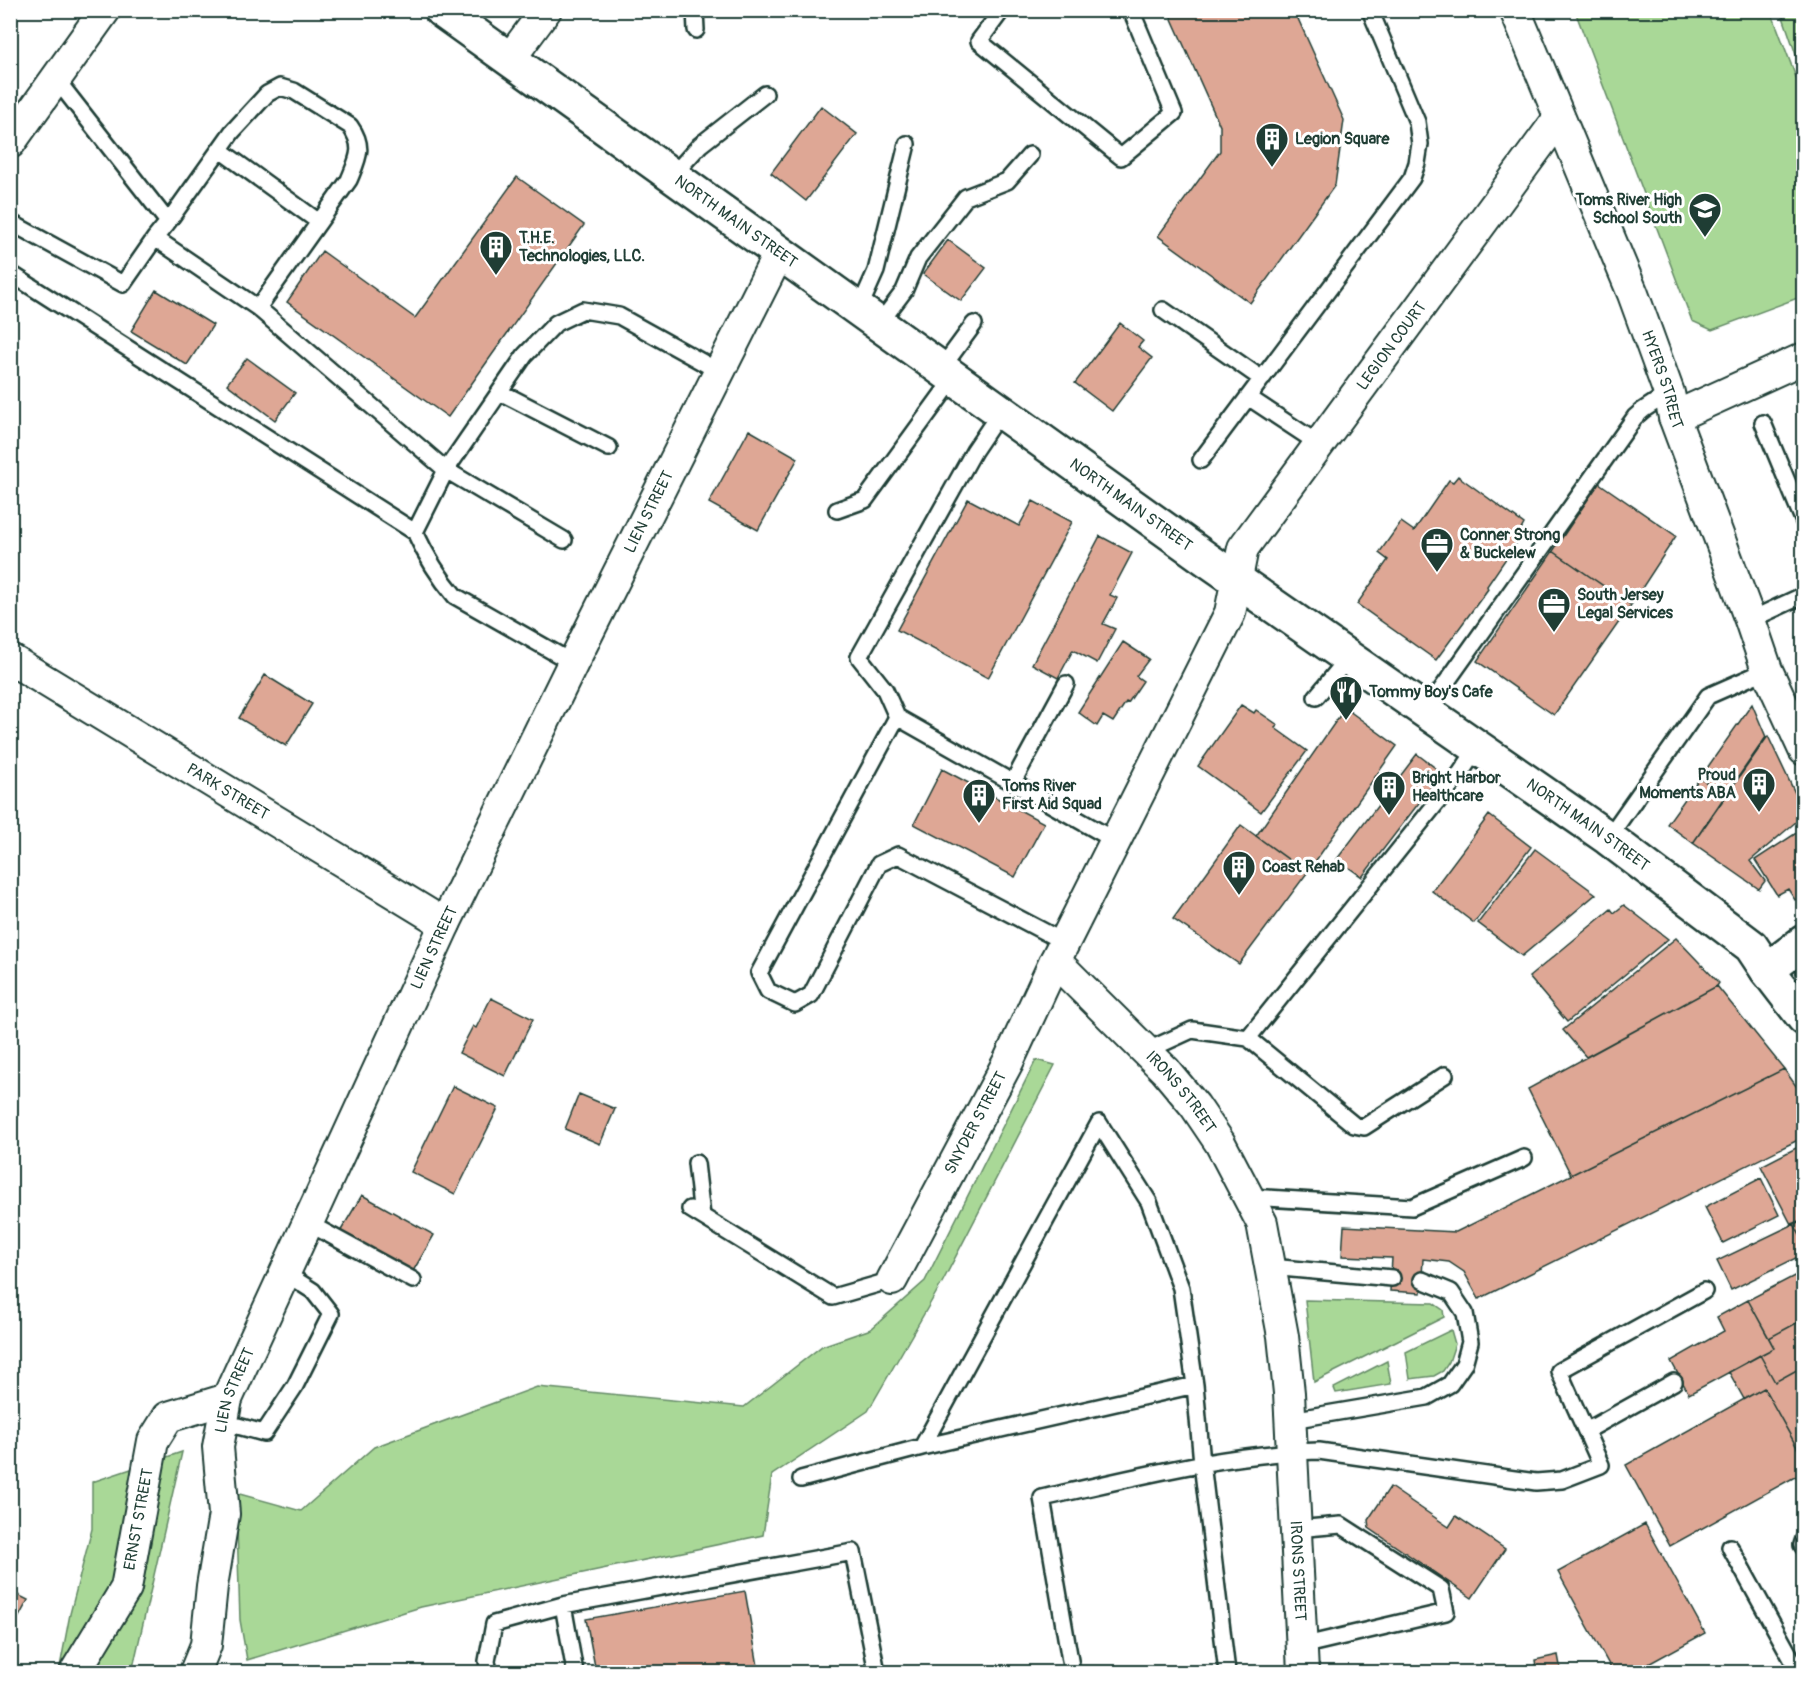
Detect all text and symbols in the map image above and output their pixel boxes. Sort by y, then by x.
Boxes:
building icon: Legion Square [1254,121,1290,168]
place label: Legion Square [1295,129,1390,149]
street label: NORTH MAIN STREET [671,171,801,272]
place label: Toms River High School South [1575,190,1682,228]
school or university icon: Toms River High School South [1687,191,1723,238]
place label: T.H.E. Technologies, LLC. [518,228,645,266]
building icon: T.H.E. Technologies, LLC. [478,229,514,276]
street label: LEGION COURT [1352,297,1431,394]
street label: HYERS STREET [1637,327,1688,432]
street label: NORTH MAIN STREET [1066,454,1196,556]
street label: LIEN STREET [620,467,678,556]
place label: Conner Strong & Buckelew [1460,525,1560,563]
office icon: Conner Strong & Buckelew [1419,526,1455,573]
place label: South Jersey Legal Services [1577,585,1674,623]
office icon: South Jersey Legal Services [1536,586,1572,633]
restaurant icon: Tommy Boy's Cafe [1328,674,1364,721]
place label: Tommy Boy's Cafe [1368,682,1494,702]
street label: PARK STREET [183,759,273,824]
place label: Proud Moments ABA [1639,765,1737,803]
building icon: Proud Moments ABA [1741,766,1777,813]
place label: Bright Harbor Healthcare [1412,768,1501,806]
building icon: Bright Harbor Healthcare [1371,769,1407,816]
street label: NORTH MAIN STREET [1522,774,1653,876]
place label: Toms River First Aid Squad [1001,776,1102,814]
building icon: Toms River First Aid Squad [961,777,997,824]
building icon: Coast Rehab [1221,849,1257,896]
place label: Coast Rehab [1262,857,1345,877]
street label: LIEN STREET [406,903,462,993]
street label: IRONS STREET [1142,1047,1220,1137]
street label: SNYDER STREET [940,1068,1011,1178]
street label: LIEN STREET [211,1345,259,1435]
street label: ERNST STREET [119,1467,158,1572]
street label: IRONS STREET [1285,1520,1310,1622]

